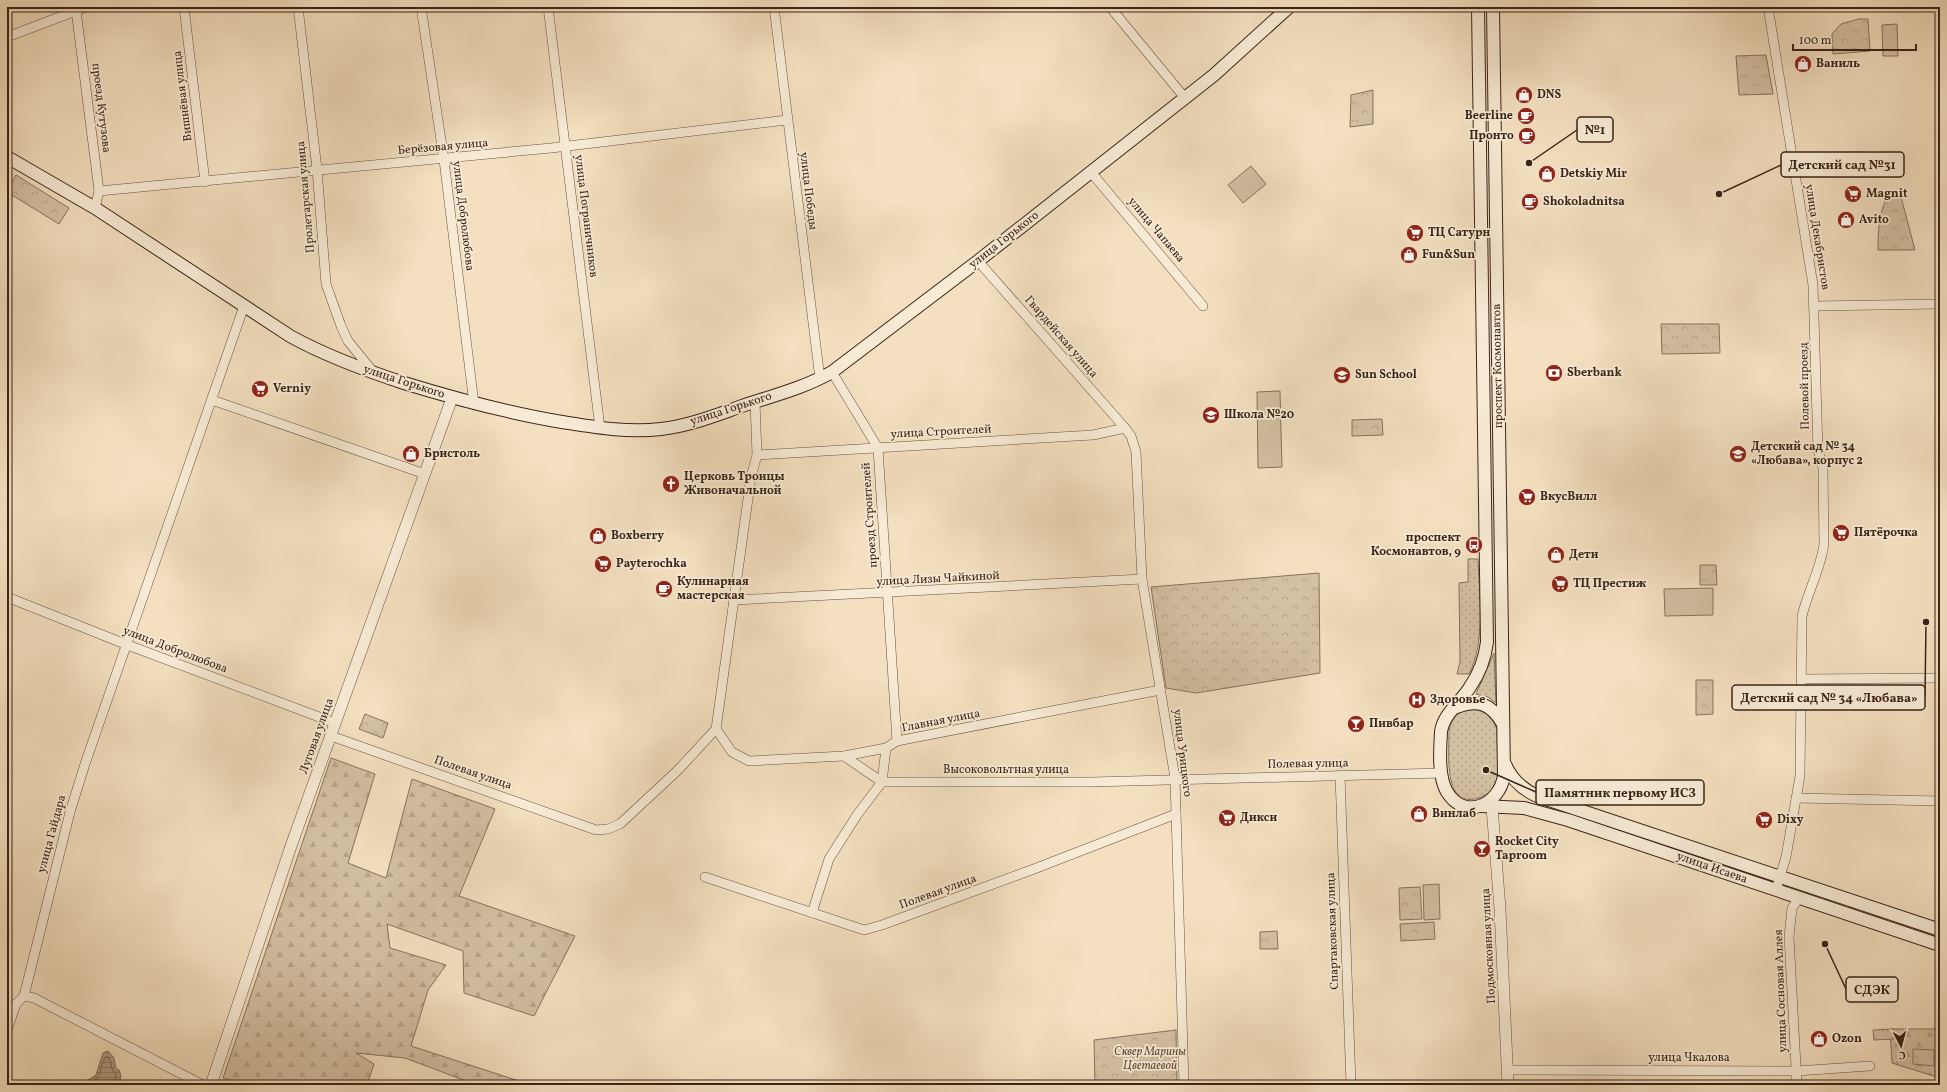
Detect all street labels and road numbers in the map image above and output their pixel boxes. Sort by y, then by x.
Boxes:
street label: Вишнёвая улица [169,50,197,142]
street label: проезд Кутузова [88,62,114,154]
street label: Берёзовая улица [397,135,489,159]
street label: Пролетарская улица [293,140,319,254]
street label: улица Победы [795,151,821,231]
street label: улица Пограничников [571,154,601,278]
street label: улица Добролюбова [448,160,478,272]
street label: улица Декабристов [1801,183,1833,291]
street label: улица Чапаева [1124,194,1188,266]
street label: улица Горького [966,208,1042,272]
street label: Гвардейская улица [1021,292,1101,382]
street label: проспект Космонавтов [1489,304,1507,428]
street label: Полевой проезд [1796,342,1814,430]
street label: улица Горького [361,361,447,403]
street label: улица Горького [688,388,774,430]
street label: улица Строителей [890,421,992,443]
street label: проезд Строителей [858,462,882,568]
street label: улица Лизы Чайкиной [876,568,1000,590]
street label: улица Добролюбова [120,623,230,677]
street label: Луговая улица [296,696,338,776]
street label: Главная улица [901,706,982,736]
street label: улица Урицкого [1169,708,1195,798]
street label: Полевая улица [432,752,514,794]
street label: Полевая улица [1267,755,1349,773]
street label: Высоковольтная улица [943,762,1069,778]
street label: улица Гайдара [34,793,70,875]
street label: улица Исаева [1674,848,1750,888]
street label: Полевая улица [897,871,979,913]
street label: Спартаковская улица [1323,872,1343,990]
street label: Подмосковная улица [1478,888,1500,1004]
street label: улица Сосновая Аллея [1771,929,1791,1053]
street label: улица Чкалова [1648,1050,1730,1066]

